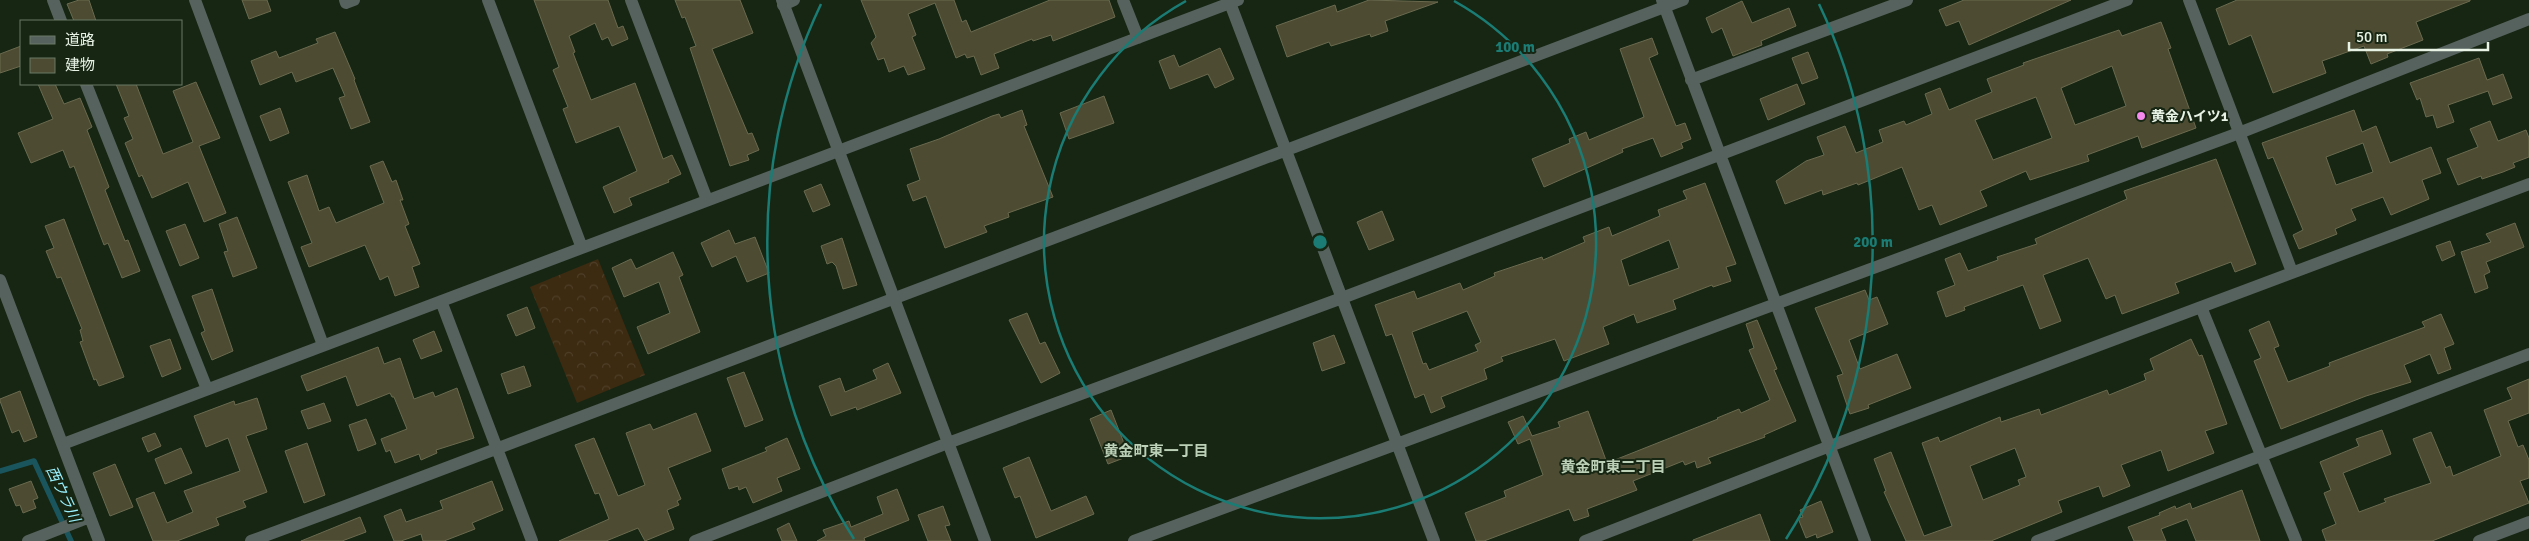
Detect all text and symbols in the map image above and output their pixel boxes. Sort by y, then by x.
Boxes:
legend [20,20,182,85]
scale bar [2349,20,2488,52]
text: 50 m [2356,28,2387,46]
text: 道路 [65,31,95,49]
text: 100 m [1495,38,1535,56]
text: 建物 [65,56,95,74]
place label: 黄金ハイツ1 [2151,108,2229,125]
marker: 黄金ハイツ1 [2135,110,2147,122]
centre of rings [1311,233,1329,251]
text: 200 m [1853,233,1893,251]
district label: 黄金町東一丁目 [1103,442,1209,460]
district label: 黄金町東二丁目 [1560,458,1666,476]
water label: 西ウラ川 [42,463,85,527]

